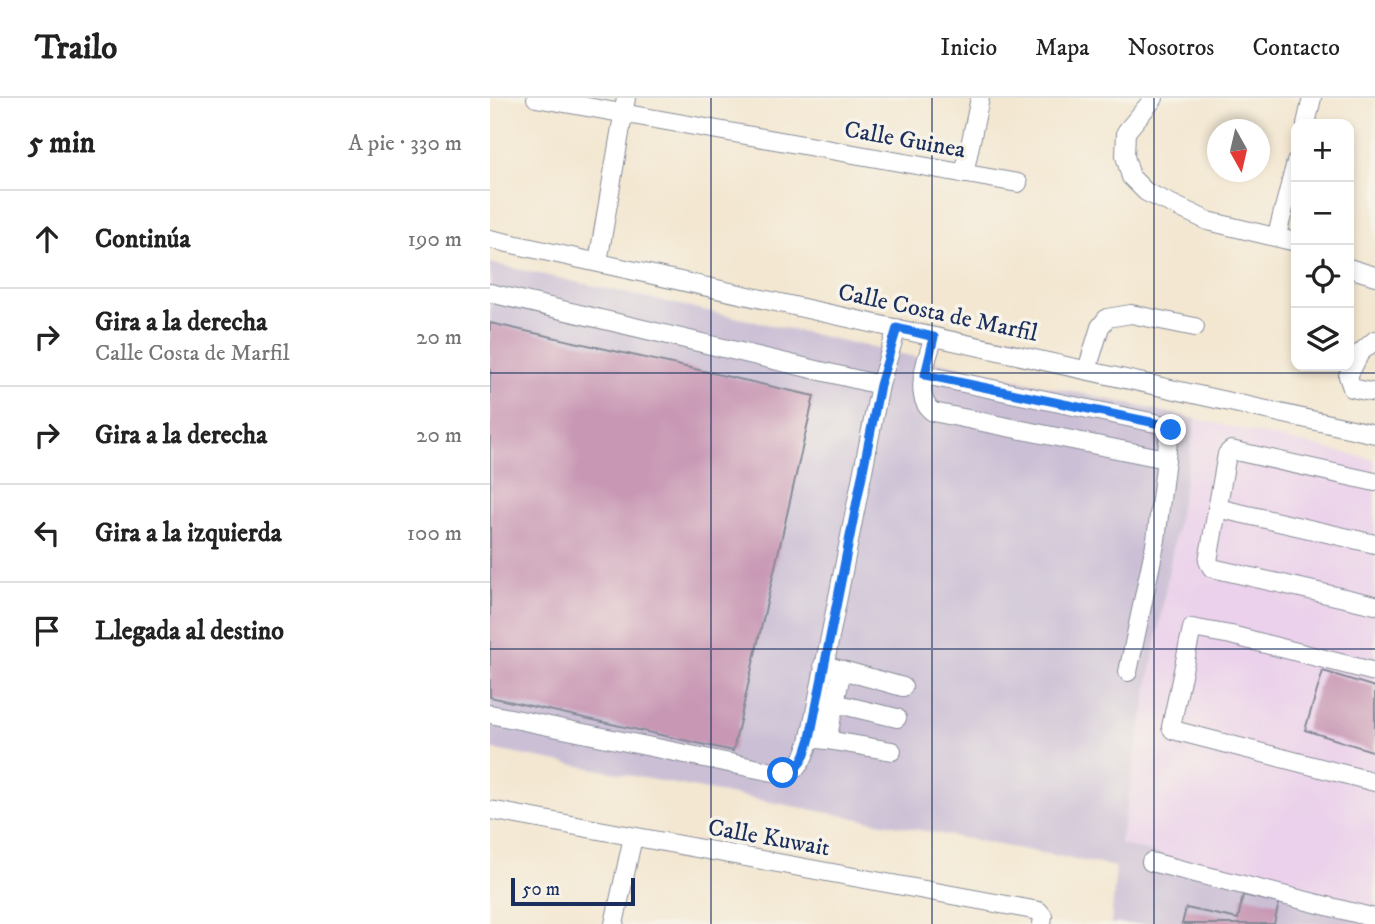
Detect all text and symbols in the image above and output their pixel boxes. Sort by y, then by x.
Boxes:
text: Trailo [35,28,117,69]
text: Inicio [940,33,997,63]
text: Mapa [1035,33,1090,63]
text: Nosotros [1128,33,1214,63]
text: Contacto [1252,33,1340,63]
street label: Calle Guinea [842,115,969,166]
north arrow [1207,119,1270,182]
map controls [1291,119,1354,371]
button: + [1291,119,1354,182]
text: 5 min [28,125,95,162]
text: A pie · 330 m [348,129,462,158]
button: − [1291,182,1354,245]
icon: ahead [28,220,66,258]
text: Continúa [95,223,190,256]
text: 190 m [408,225,462,254]
button: locate [1291,245,1354,308]
street label: Calle Costa de Marfil [835,277,1041,349]
text: Gira a la derecha [95,306,267,339]
button: layers [1291,308,1354,371]
icon: right [28,318,66,356]
text: 20 m [416,323,462,352]
text: Calle Costa de Marfil [95,339,290,368]
route end [1155,414,1186,445]
icon: right [28,416,66,454]
text: Gira a la derecha [95,419,267,452]
text: 20 m [416,421,462,450]
icon: left [28,514,66,552]
text: Gira a la izquierda [95,517,282,550]
text: 100 m [407,519,462,548]
icon: arrive [28,612,66,650]
text: Llegada al destino [95,615,284,648]
route start [767,757,798,788]
street label: Calle Kuwait [706,813,832,863]
scale bar [511,875,635,907]
text: 50 m [522,878,560,901]

